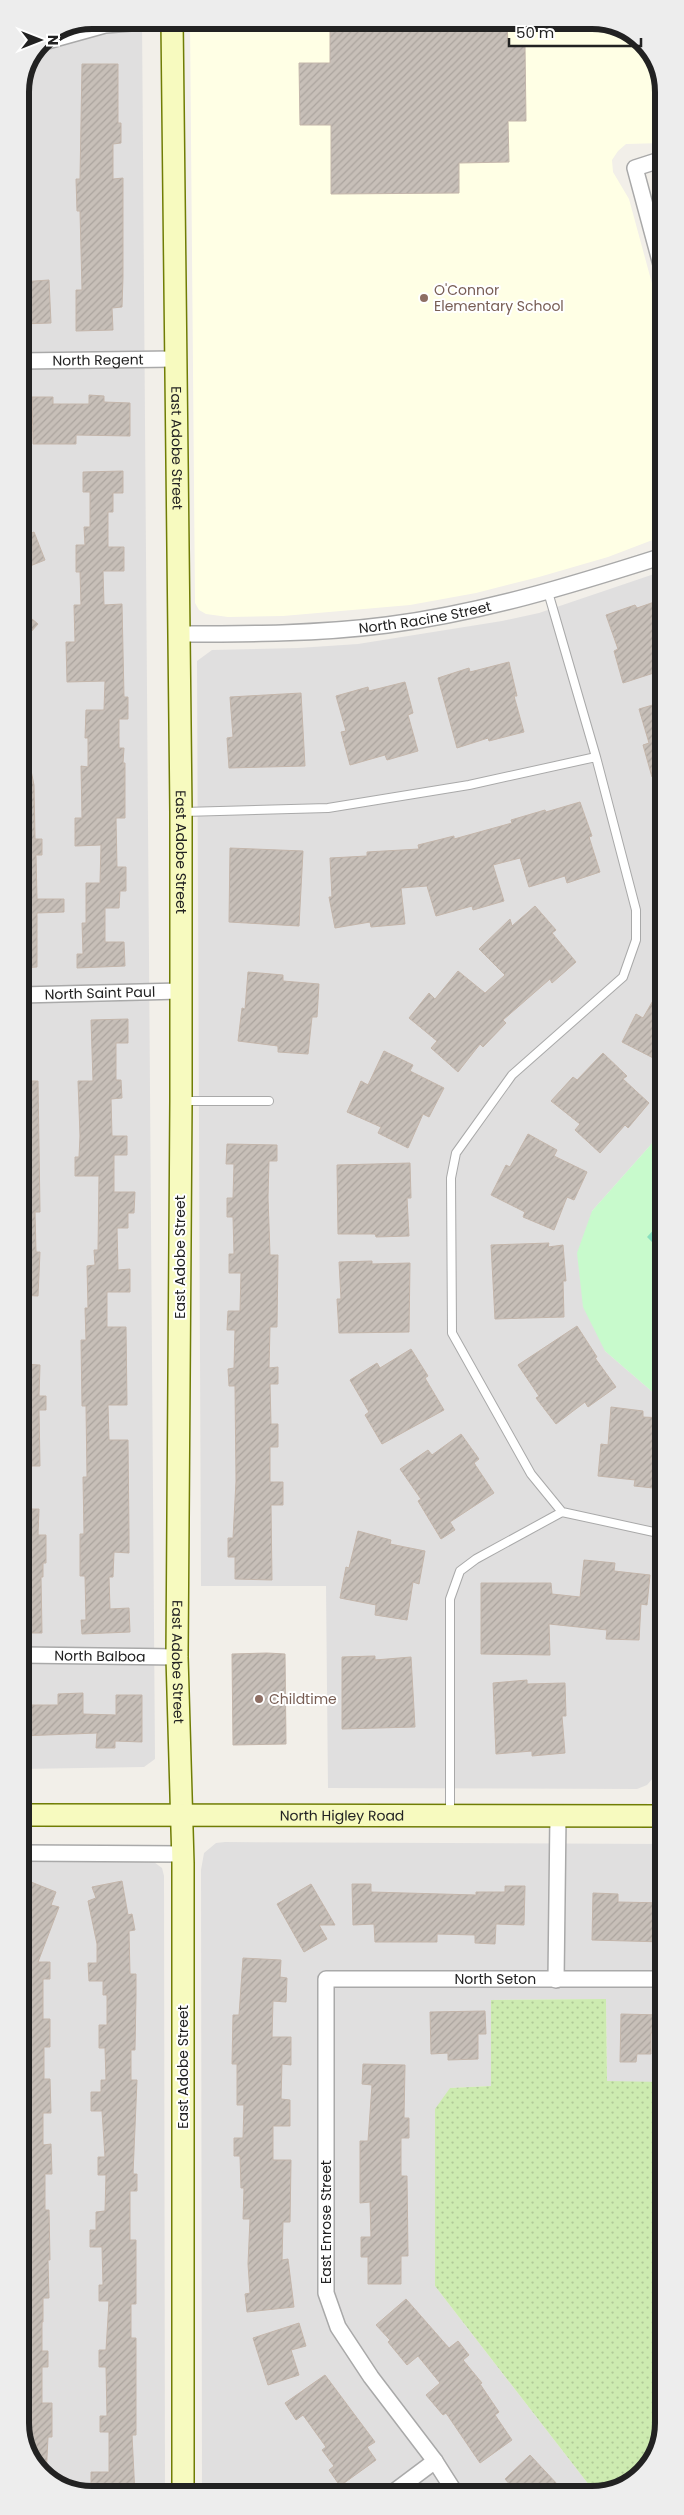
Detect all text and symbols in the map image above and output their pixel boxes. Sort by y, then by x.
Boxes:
north arrow [15,15,65,65]
scale bar [509,15,642,47]
text: 50 m [516,22,554,43]
text: N [43,35,63,45]
place label: O'Connor Elementary School [434,280,564,316]
marker: O'Connor Elementary School [418,292,430,304]
street label: North Regent [52,349,144,371]
street label: East Adobe Street [166,386,188,510]
street label: North Racine Street [358,596,493,638]
street label: East Adobe Street [171,790,191,914]
street label: North Saint Paul [44,982,156,1004]
street label: East Adobe Street [170,1195,190,1319]
street label: East Adobe Street [167,1600,189,1724]
street label: North Balboa [54,1645,146,1667]
place label: Childtime [269,1689,337,1709]
marker: Childtime [253,1693,265,1705]
street label: North Higley Road [280,1805,404,1826]
street label: North Seton [454,1969,536,1989]
street label: East Adobe Street [173,2005,193,2129]
street label: East Enrose Street [316,2160,336,2284]

